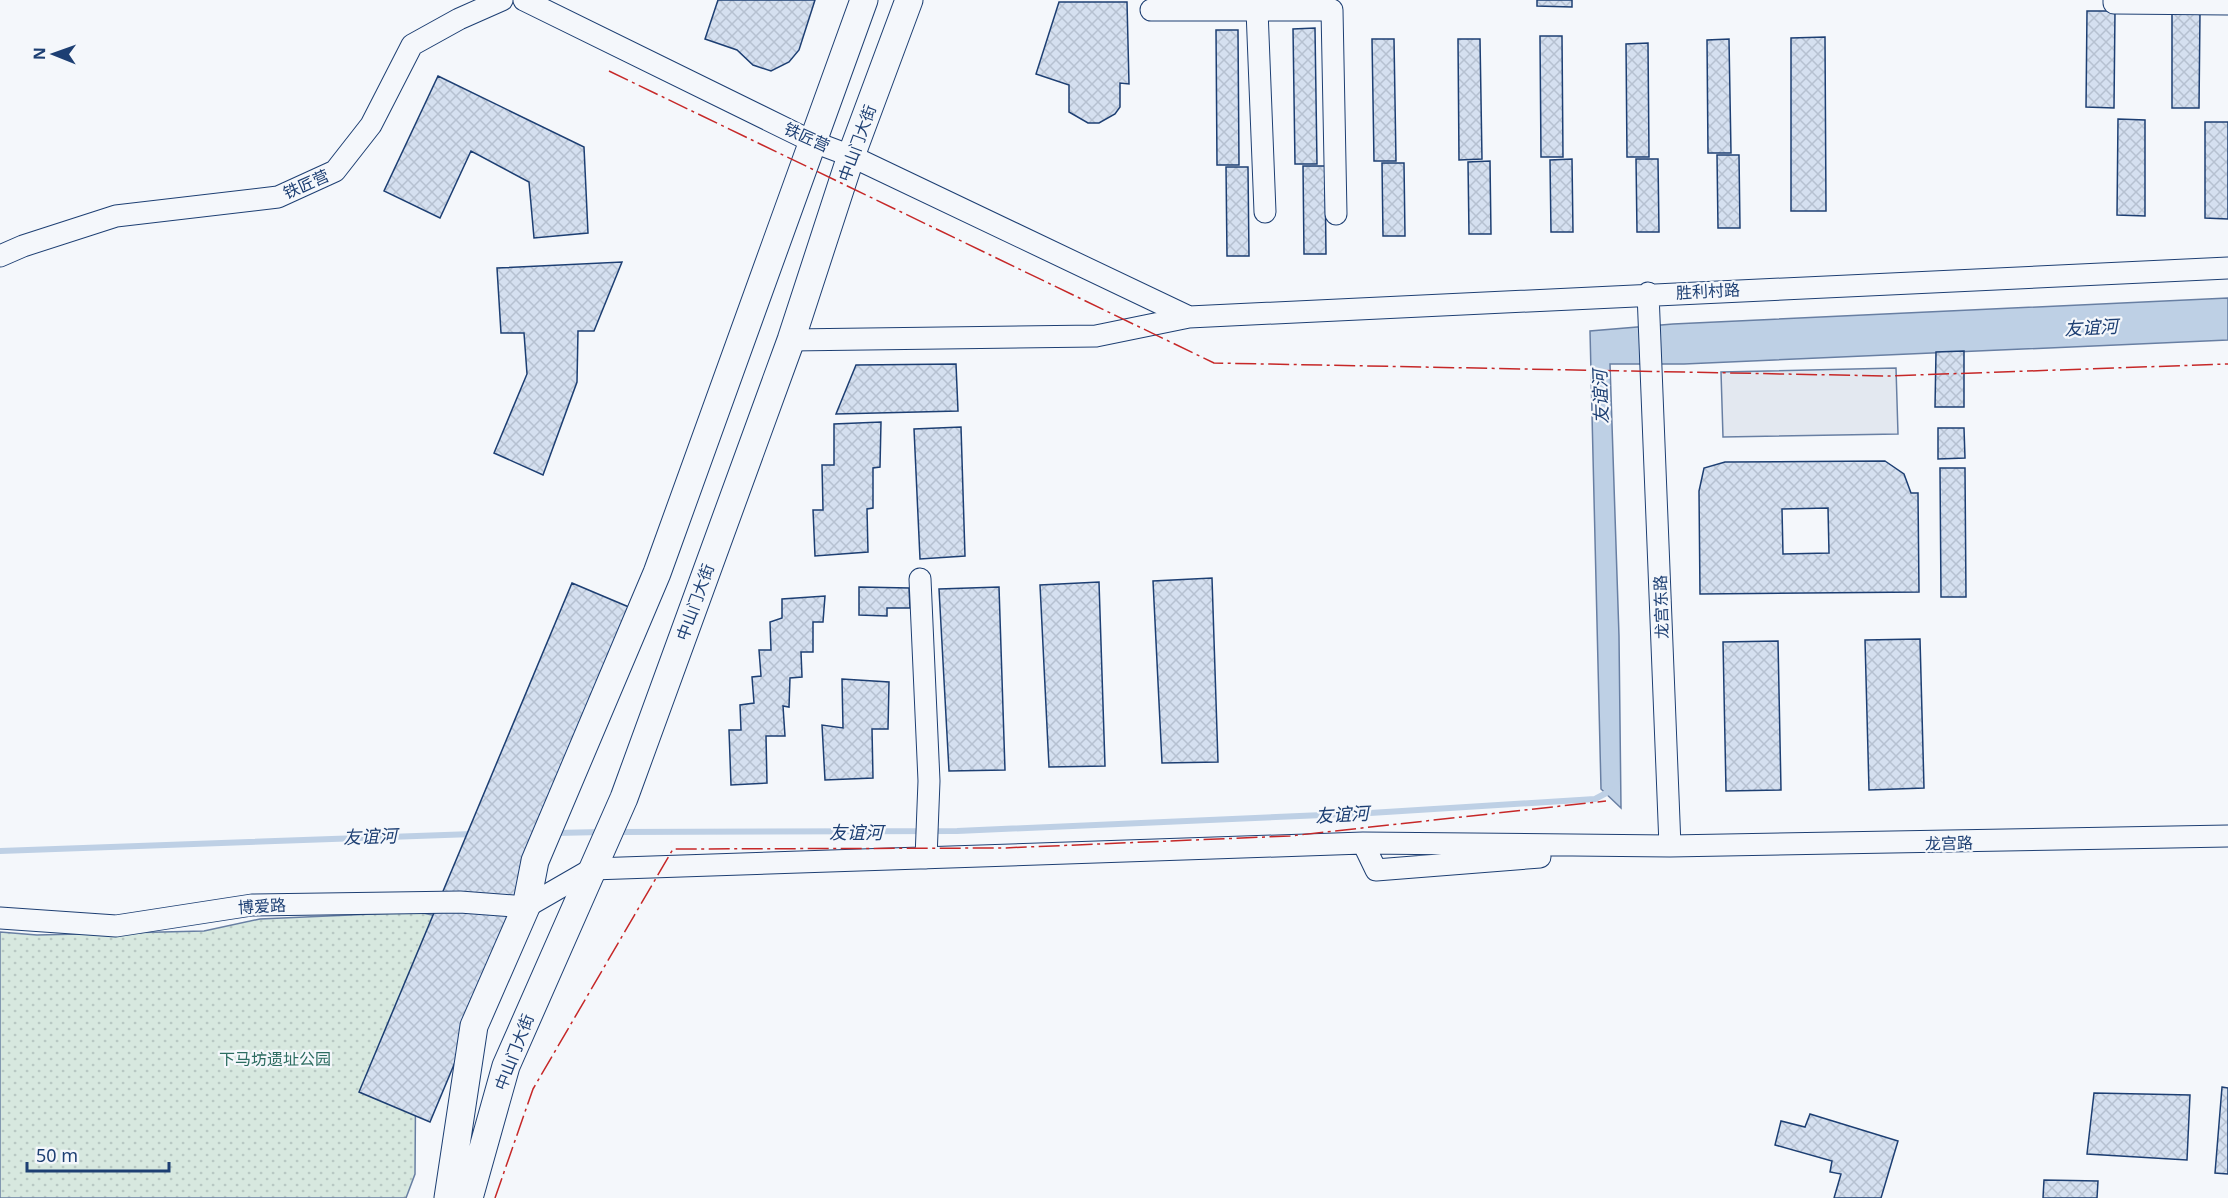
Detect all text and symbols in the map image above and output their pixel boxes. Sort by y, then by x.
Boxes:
north arrow [24,24,84,84]
text: N [28,47,50,60]
street label: 中山门大街 [833,102,881,184]
street label: 铁匠营 [781,117,833,157]
street label: 铁匠营 [280,164,332,204]
street label: 胜利村路 [1675,278,1741,304]
water label: 友谊河 [2063,313,2122,340]
water label: 友谊河 [1587,367,1613,424]
street label: 中山门大街 [671,561,719,643]
street label: 龙宫东路 [1649,575,1673,639]
water label: 友谊河 [1314,800,1373,827]
water label: 友谊河 [829,820,886,844]
water label: 友谊河 [343,823,400,849]
street label: 龙宫路 [1925,832,1973,854]
street label: 博爱路 [237,894,287,918]
street label: 中山门大街 [489,1011,539,1093]
park label: 下马坊遗址公园 [219,1048,331,1070]
scale bar [27,1135,170,1173]
text: 50 m [36,1143,78,1167]

